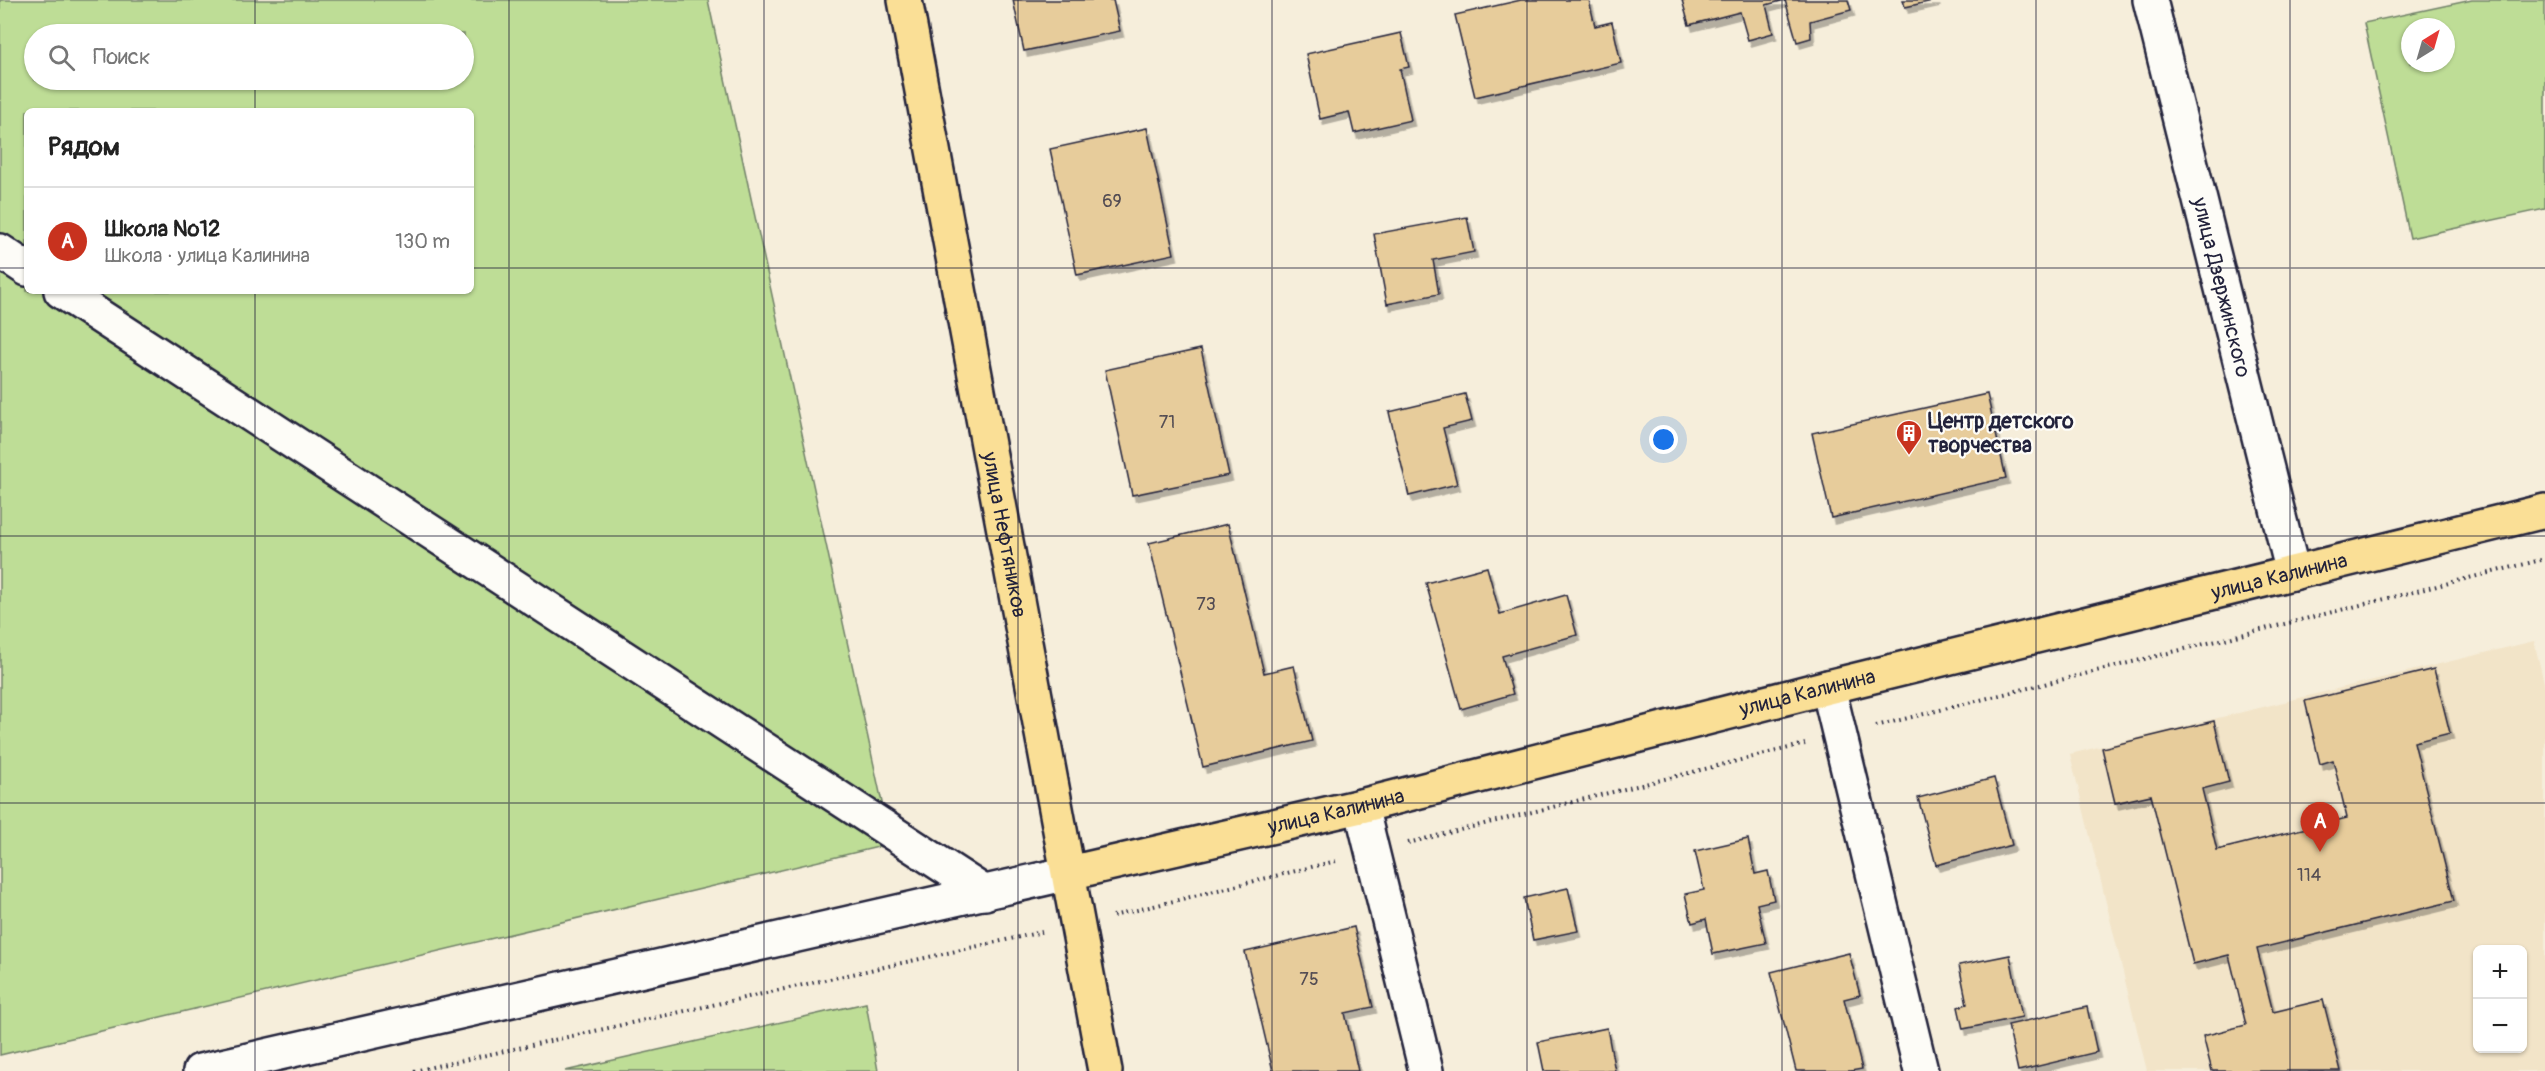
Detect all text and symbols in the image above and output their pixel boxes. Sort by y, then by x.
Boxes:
north arrow [2401,18,2455,72]
search box [24,24,474,90]
icon: search [45,41,78,74]
text: Поиск [93,43,150,71]
text: Рядом [48,131,120,163]
house number: 69 [1102,190,1122,213]
street label: улица Дзержинского [2186,193,2257,380]
text: Школа №12 [105,215,220,243]
text: A [61,229,74,254]
text: 130 m [395,229,450,254]
text: Школа · улица Калинина [105,243,310,268]
place label: Центр детского творчества [1928,408,2074,459]
house number: 71 [1159,411,1175,434]
building icon: Центр детского творчества [1894,418,1924,456]
your location [1649,425,1678,454]
street label: улица Нефтяников [976,449,1034,620]
street label: улица Калинина [2207,547,2350,606]
house number: 73 [1196,593,1216,616]
street label: улица Калинина [1735,662,1878,723]
street label: улица Калинина [1264,782,1407,841]
pin: A [2300,802,2340,852]
house number: 114 [2297,864,2322,887]
map controls [2473,945,2527,1053]
button: + [2473,945,2527,999]
house number: 75 [1299,968,1319,991]
button: − [2473,999,2527,1053]

